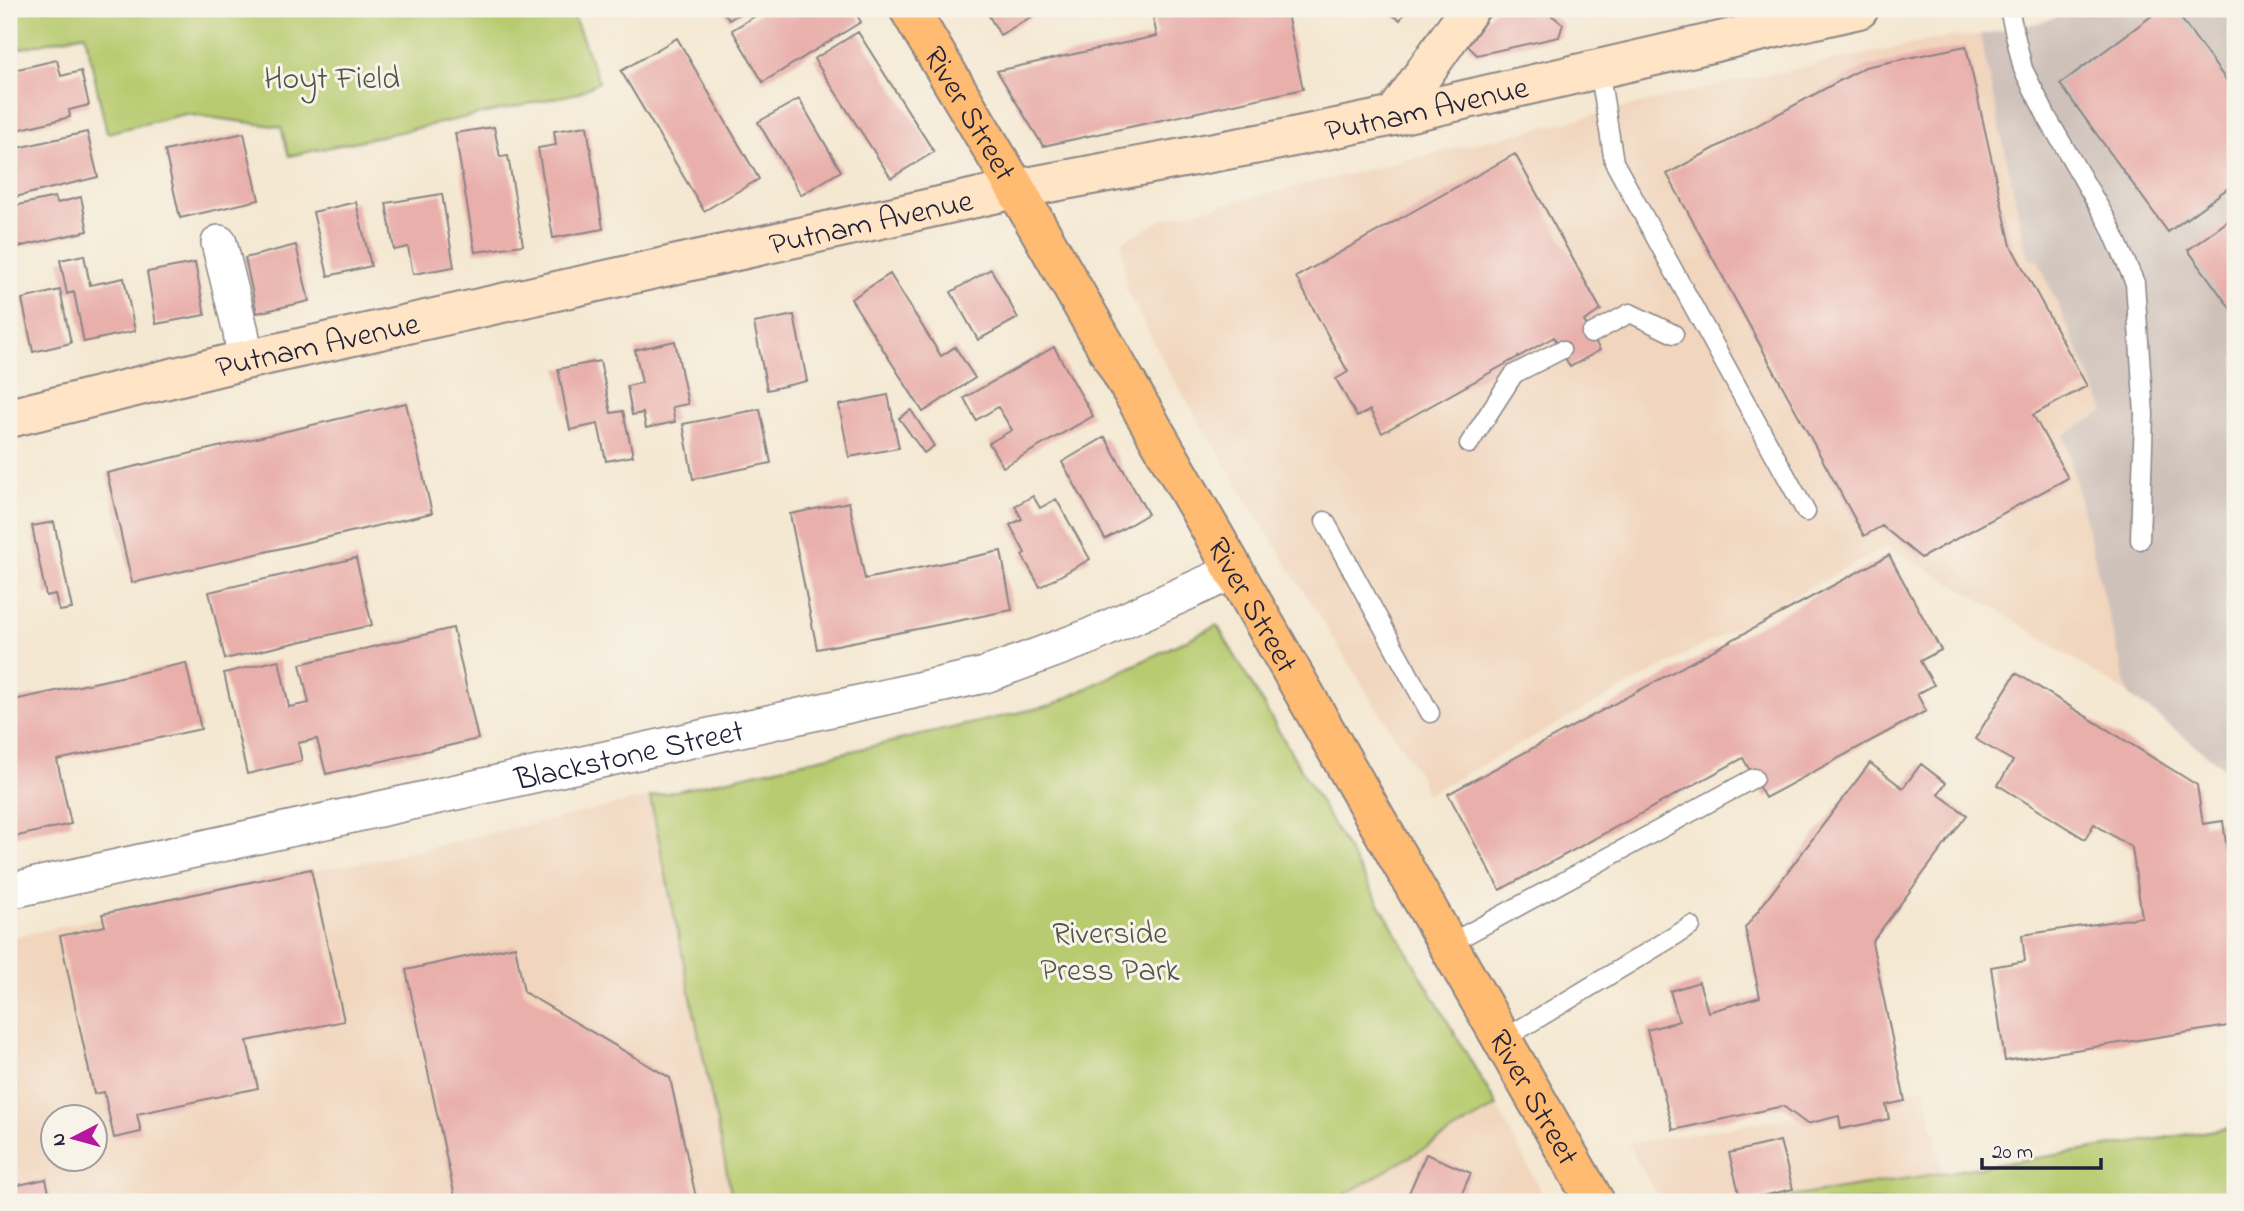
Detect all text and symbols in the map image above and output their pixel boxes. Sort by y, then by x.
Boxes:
street label: River Street [909,38,1026,191]
park label: Hoyt Field [264,57,400,104]
street label: Putnam Avenue [1321,66,1534,157]
street label: Putnam Avenue [765,179,978,270]
street label: Putnam Avenue [211,302,425,393]
street label: River Street [1193,530,1308,683]
street label: Blackstone Street [510,709,749,806]
park label: Riverside Press Park [1040,912,1181,996]
street label: River Street [1474,1022,1589,1175]
north arrow [38,1102,108,1172]
scale bar [1982,1127,2100,1171]
text: N [45,1132,74,1147]
text: 20 m [1992,1138,2033,1168]

